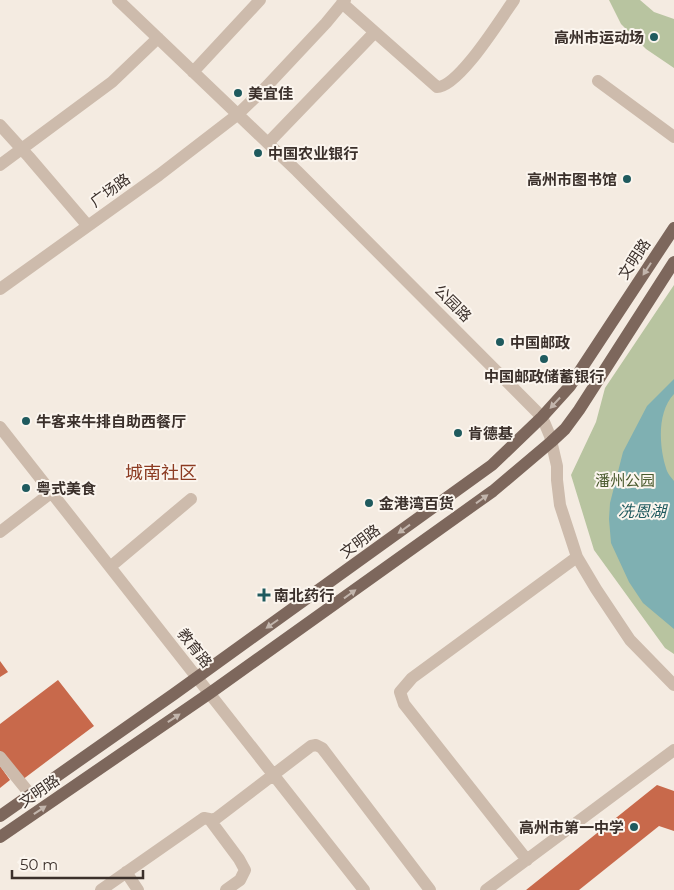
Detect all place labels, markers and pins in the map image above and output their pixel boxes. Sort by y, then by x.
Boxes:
place label: 高州市运动场 [554,28,644,47]
marker: 高州市运动场 [648,31,660,43]
place label: 美宜佳 [248,84,293,103]
marker: 美宜佳 [232,87,244,99]
place label: 中国农业银行 [268,144,358,163]
marker: 中国农业银行 [252,147,264,159]
place label: 高州市图书馆 [527,170,617,189]
marker: 高州市图书馆 [621,173,633,185]
place label: 中国邮政 [510,333,570,352]
marker: 中国邮政 [494,336,506,348]
marker: 中国邮政储蓄银行 [538,353,550,365]
place label: 中国邮政储蓄银行 [484,367,604,386]
place label: 牛客来牛排自助西餐厅 [36,412,186,431]
marker: 牛客来牛排自助西餐厅 [20,415,32,427]
place label: 肯德基 [468,424,513,443]
marker: 肯德基 [452,427,464,439]
place label: 粤式美食 [36,479,96,498]
marker: 粤式美食 [20,482,32,494]
place label: 金港湾百货 [379,494,454,513]
marker: 金港湾百货 [363,497,375,509]
place label: 南北药行 [274,586,334,605]
marker: 南北药行 [258,589,270,601]
place label: 高州市第一中学 [519,818,624,837]
marker: 高州市第一中学 [628,821,640,833]

